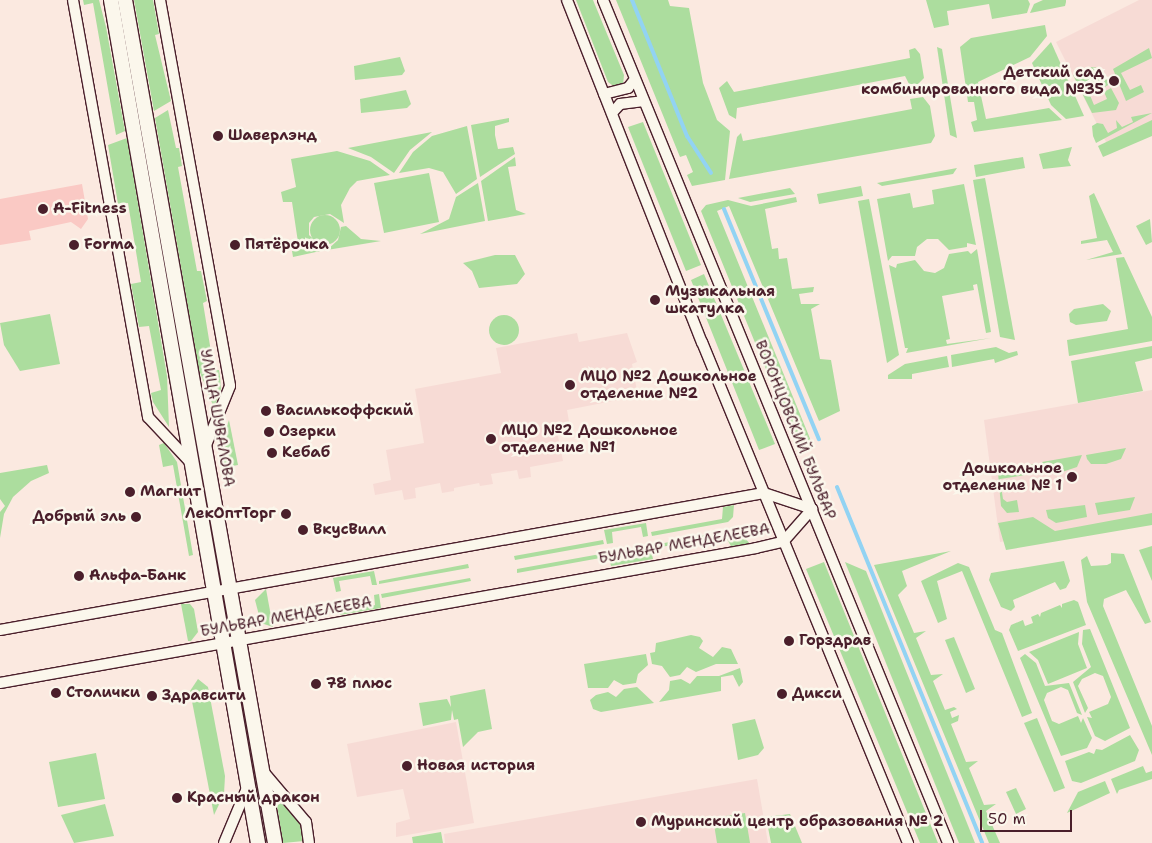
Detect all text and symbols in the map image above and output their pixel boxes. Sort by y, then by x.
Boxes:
place label: Детский сад комбинированного вида №35 [861,63,1104,98]
marker: Детский сад комбинированного вида №35 [1108,75,1120,87]
place label: Шаверлэнд [228,127,317,145]
marker: Шаверлэнд [212,130,224,142]
place label: A-Fitness [53,200,127,218]
marker: A-Fitness [37,203,49,215]
place label: Forma [84,236,134,254]
place label: Пятёрочка [245,236,329,254]
marker: Forma [68,239,80,251]
marker: Пятёрочка [229,239,241,251]
place label: Музыкальная шкатулка [665,282,775,317]
marker: Музыкальная шкатулка [649,294,661,306]
street label: ВОРОНЦОВСКИЙ БУЛЬВАР [751,338,839,522]
street label: УЛИЦА ШУВАЛОВА [196,348,238,488]
place label: МЦО №2 Дошкольное отделение №2 [580,367,757,402]
marker: МЦО №2 Дошкольное отделение №2 [564,379,576,391]
place label: Василькоффский [276,402,413,420]
marker: Василькоффский [260,405,272,417]
place label: МЦО №2 Дошкольное отделение №1 [501,421,678,456]
place label: Озерки [279,423,336,441]
marker: Озерки [263,426,275,438]
marker: МЦО №2 Дошкольное отделение №1 [485,433,497,445]
place label: Кебаб [282,444,330,462]
marker: Кебаб [266,447,278,459]
place label: Дошкольное отделение № 1 [943,459,1062,494]
marker: Дошкольное отделение № 1 [1066,471,1078,483]
place label: Магнит [140,483,201,501]
marker: Магнит [124,486,136,498]
place label: ЛекОптТорг [185,505,276,523]
place label: Добрый эль [32,508,126,526]
marker: ЛекОптТорг [280,508,292,520]
marker: Добрый эль [130,511,142,523]
street label: БУЛЬВАР МЕНДЕЛЕЕВА [597,520,771,568]
place label: ВкусВилл [313,521,386,539]
marker: ВкусВилл [297,524,309,536]
place label: Альфа-Банк [89,567,186,585]
marker: Альфа-Банк [73,570,85,582]
street label: БУЛЬВАР МЕНДЕЛЕЕВА [199,593,373,641]
place label: Горздрав [799,632,871,650]
marker: Горздрав [783,635,795,647]
place label: 78 плюс [326,675,392,693]
marker: 78 плюс [310,678,322,690]
place label: Столички [66,684,140,702]
place label: Дикси [792,685,842,703]
marker: Столички [50,687,62,699]
place label: Здравсити [162,687,246,705]
marker: Дикси [776,688,788,700]
marker: Здравсити [146,690,158,702]
place label: Новая история [417,757,535,775]
marker: Новая история [401,760,413,772]
place label: Красный дракон [187,789,320,807]
marker: Красный дракон [171,792,183,804]
scale bar [982,800,1074,832]
text: 50 m [988,809,1026,829]
place label: Муринский центр образования № 2 [651,813,943,831]
marker: Муринский центр образования № 2 [635,816,647,828]

